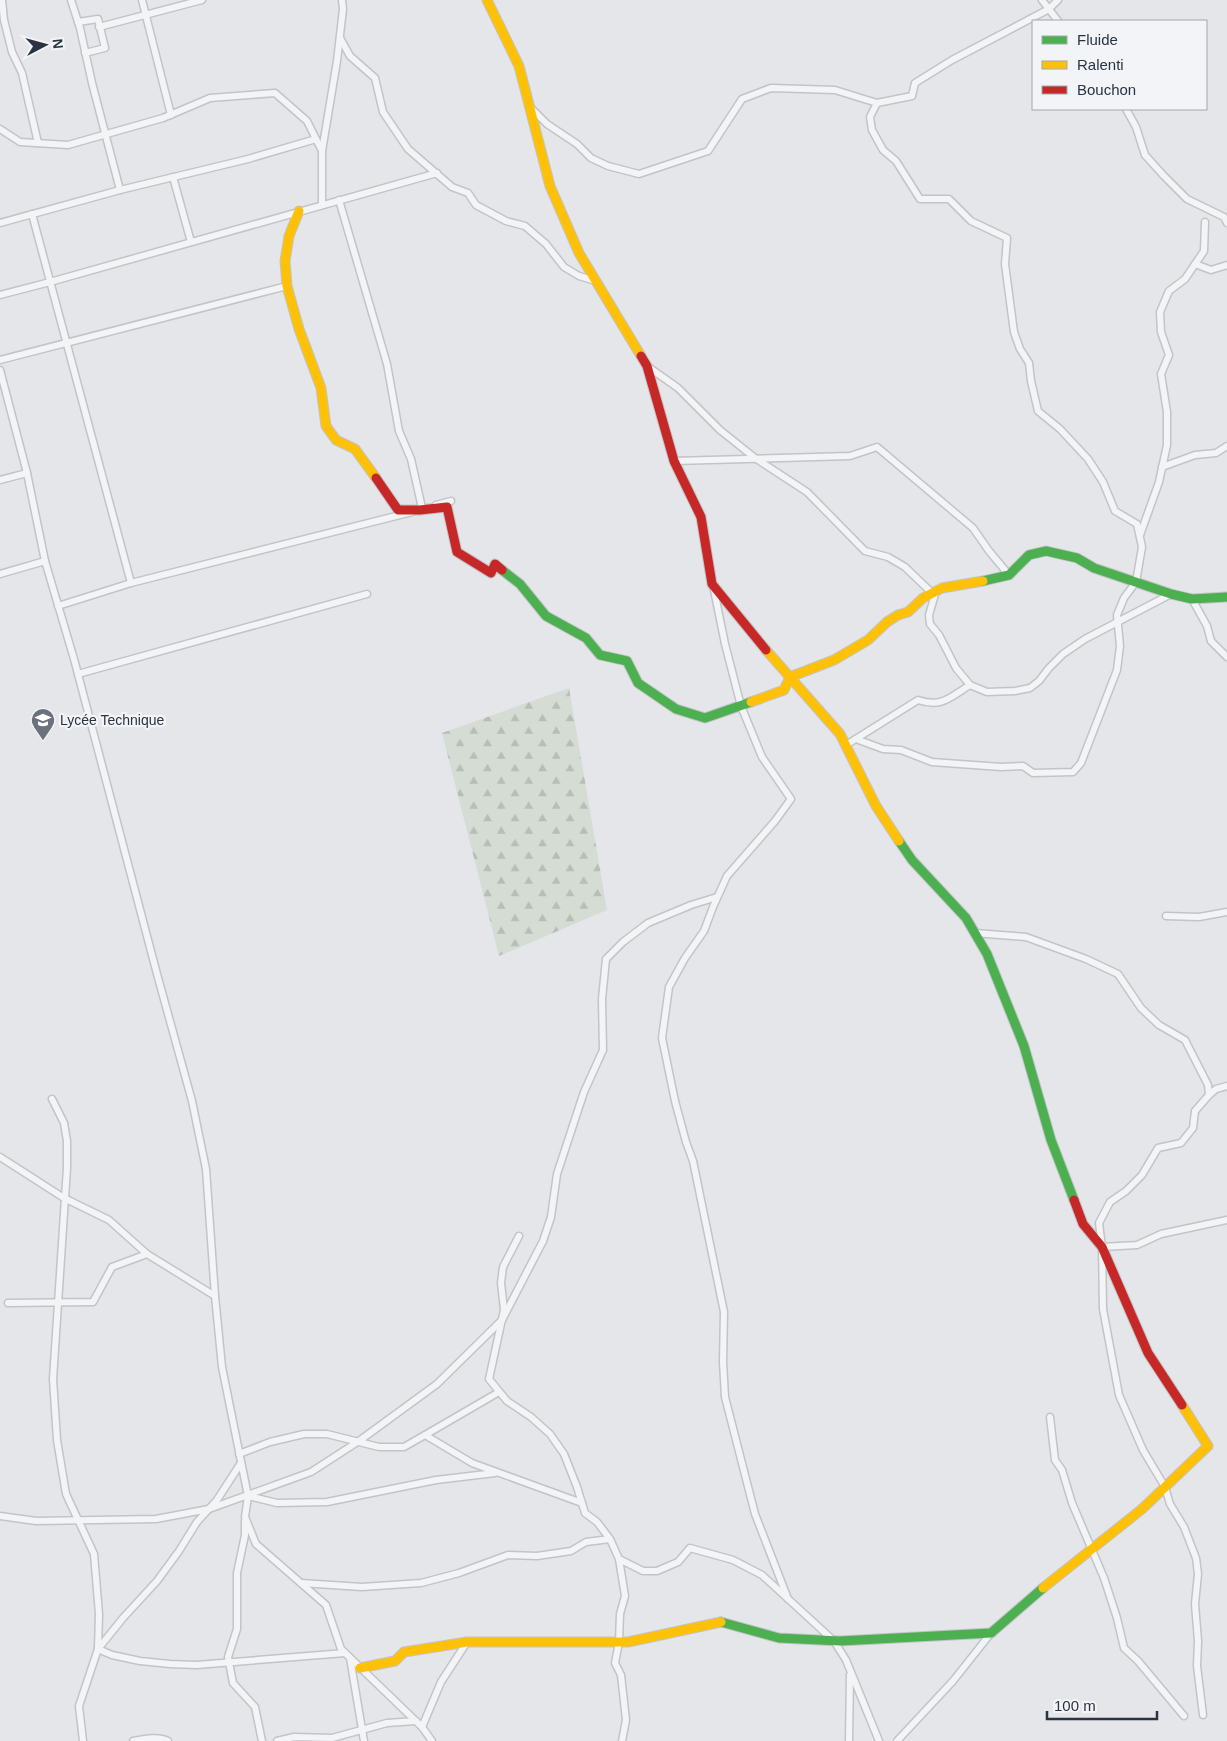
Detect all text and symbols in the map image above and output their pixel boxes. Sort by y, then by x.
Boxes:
north arrow [20,20,70,70]
legend [1032,20,1207,110]
text: Fluide [1077,31,1118,48]
text: N [49,38,66,50]
text: Ralenti [1077,56,1124,73]
text: Bouchon [1077,81,1136,98]
school or university icon: Lycée Technique [30,707,56,741]
place label: Lycée Technique [60,712,165,728]
scale bar [1047,1688,1157,1720]
text: 100 m [1054,1697,1096,1714]

